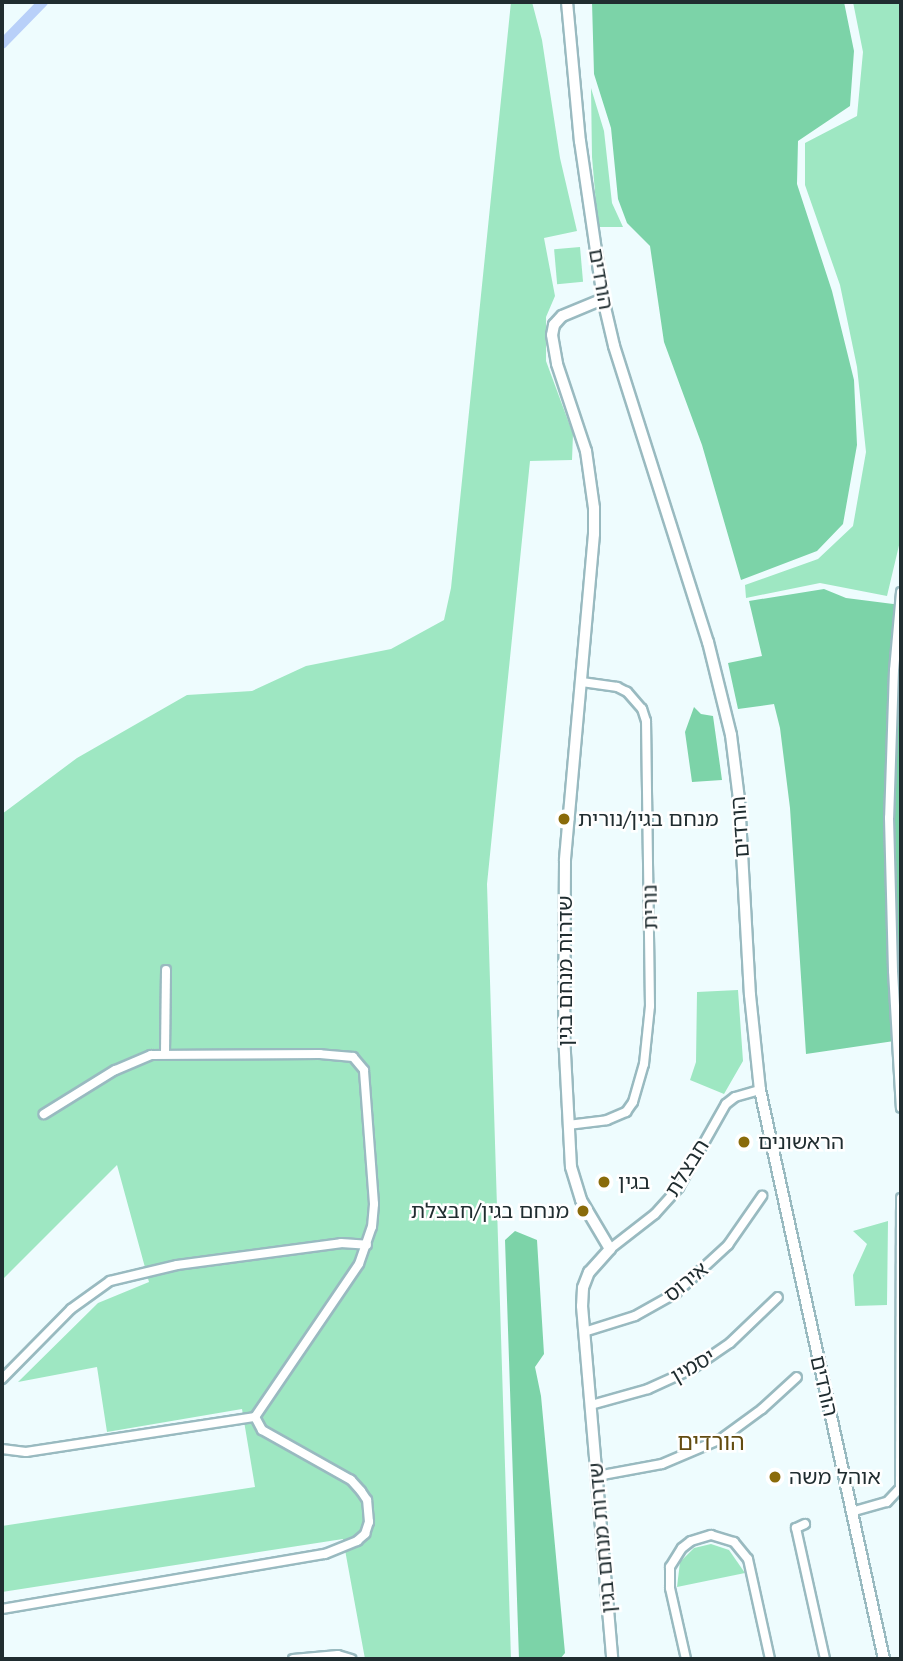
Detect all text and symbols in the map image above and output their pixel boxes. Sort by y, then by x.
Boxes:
street label: הורדים [583,247,619,311]
street label: הורדים [725,795,755,859]
place label: מנחם בגין/נורית [578,806,719,832]
marker: מנחם בגין/נורית [556,811,572,827]
street label: נורית [637,884,663,930]
street label: שדרות מנחם בגין [552,895,578,1047]
place label: הראשונים [758,1129,844,1155]
marker: הראשונים [736,1134,752,1150]
street label: חבצלת [660,1135,714,1201]
place label: בגין [618,1169,650,1195]
marker: בגין [596,1174,612,1190]
place label: מנחם בגין/חבצלת [411,1198,569,1224]
marker: מנחם בגין/חבצלת [575,1203,591,1219]
street label: אירוס [659,1257,713,1307]
street label: יסמין [667,1343,719,1389]
street label: הורדים [805,1353,843,1419]
district label: הורדים [677,1428,745,1456]
street label: שדרות מנחם בגין [583,1462,621,1614]
place label: אוהל משה [789,1464,881,1490]
marker: אוהל משה [767,1469,783,1485]

